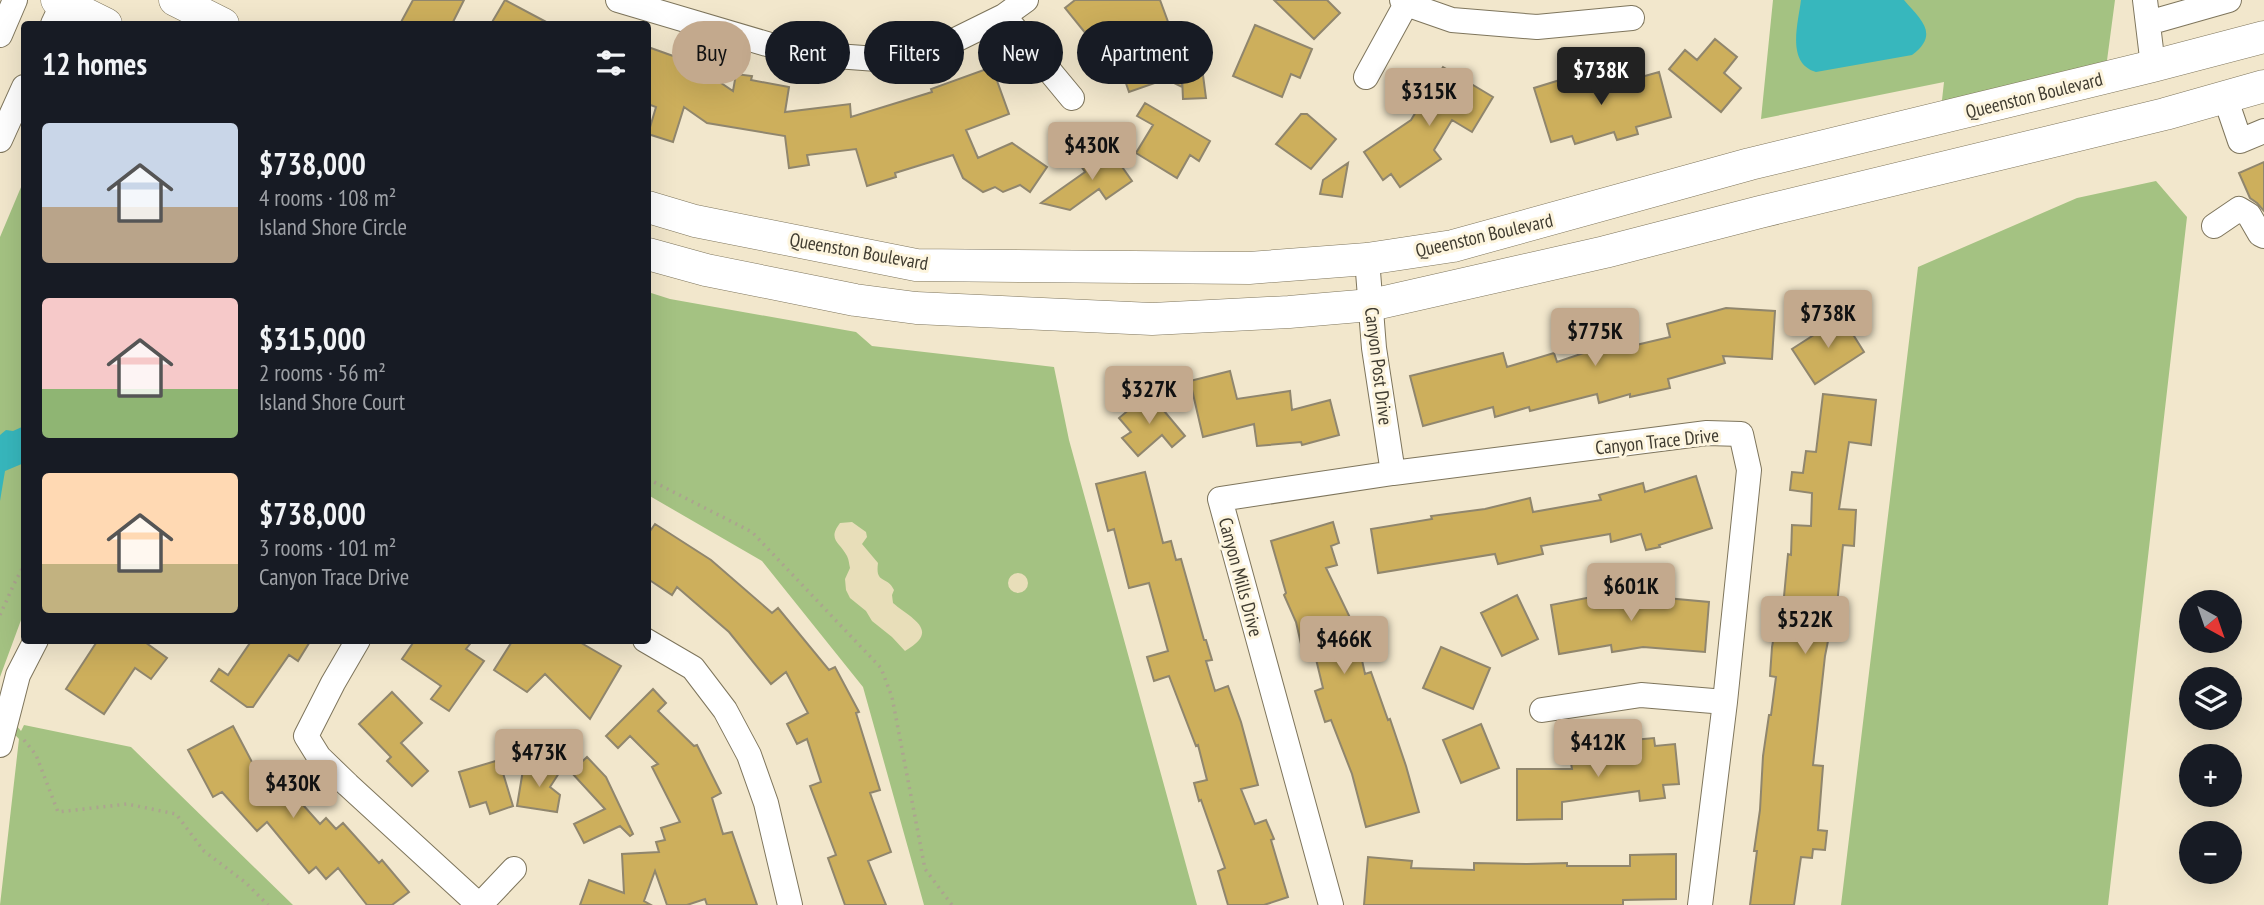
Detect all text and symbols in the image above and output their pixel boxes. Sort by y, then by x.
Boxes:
chip: Buy [672,21,751,84]
chip: Rent [765,21,850,84]
chip: Filters [864,21,964,84]
chip: New [978,21,1063,84]
chip: Apartment [1077,21,1213,84]
text: 12 homes [42,44,147,83]
icon: filters [592,44,630,82]
pin: $738K [1552,48,1650,107]
text: $738K [1573,55,1629,84]
street label: Queenston Boulevard [1963,66,2105,124]
pin: $315K [1380,68,1478,128]
text: $315K [1401,76,1457,105]
pin: $430K [1043,122,1141,182]
text: $430K [1064,130,1120,159]
text: $738,000 [259,144,366,183]
icon: home [98,151,182,235]
text: 4 rooms · 108 m² [259,183,396,212]
street label: Queenston Boulevard [1413,208,1555,262]
text: Island Shore Circle [259,212,407,241]
street label: Queenston Boulevard [788,227,930,275]
pin: $738K [1779,290,1877,350]
text: $738K [1800,298,1856,327]
street label: Canyon Post Drive [1360,306,1398,426]
pin: $775K [1546,308,1644,368]
text: $775K [1567,316,1623,345]
text: $315,000 [259,319,366,358]
icon: home [98,326,182,410]
text: 2 rooms · 56 m² [259,358,386,387]
pin: $327K [1100,366,1198,426]
text: $327K [1121,374,1177,403]
text: Island Shore Court [259,387,405,416]
street label: Canyon Trace Drive [1594,423,1720,459]
text: $738,000 [259,494,366,533]
icon: home [98,501,182,585]
street label: Canyon Mills Drive [1214,515,1268,639]
text: 3 rooms · 101 m² [259,533,396,562]
text: Canyon Trace Drive [259,562,409,591]
pin: $601K [1582,564,1680,623]
text: $601K [1603,571,1659,600]
north arrow [2179,590,2242,653]
map controls [2179,590,2242,884]
pin: $522K [1756,596,1854,656]
text: $522K [1777,604,1833,633]
pin: $466K [1295,616,1393,676]
text: $466K [1316,624,1372,653]
button: layers [2179,667,2242,730]
pin: $412K [1549,720,1647,779]
text: $412K [1570,727,1626,756]
pin: $473K [490,730,588,789]
text: $473K [511,737,567,766]
button: + [2179,744,2242,807]
pin: $430K [244,760,342,820]
text: $430K [265,768,321,797]
button: − [2179,821,2242,884]

